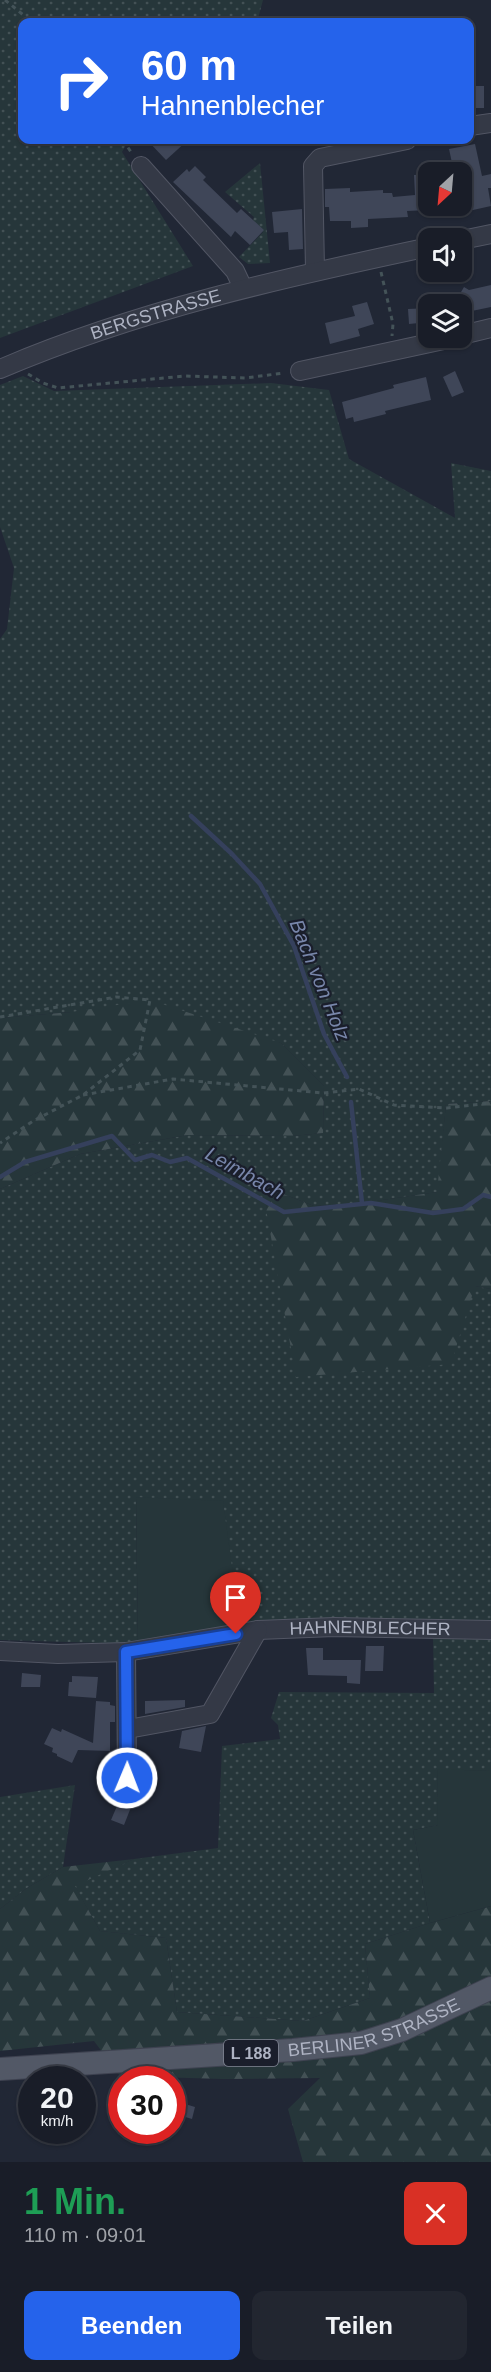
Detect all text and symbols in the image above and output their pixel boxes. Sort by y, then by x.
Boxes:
icon: right [42,42,120,120]
text: 60 m [141,42,237,89]
text: Hahnenblecher [141,91,324,121]
north arrow [418,162,472,216]
map controls [418,162,472,348]
button: sound [418,228,472,282]
street label: BERGSTRASSE [88,285,223,344]
button: layers [418,294,472,348]
water label: Bach von Holz [286,916,354,1044]
water label: Leimbach [202,1142,288,1204]
pin [210,1572,261,1634]
icon: arrive [219,1581,252,1614]
street label: HAHNENBLECHER [289,1617,451,1639]
position arrow [95,1746,159,1810]
street label: BERLINER STRASSE [287,1994,463,2060]
road number: L 188 [224,2040,278,2066]
speed limit sign: 30 [108,2066,186,2144]
text: 20 [40,2081,74,2114]
text: km/h [41,2112,73,2129]
text: 1 Min. [24,2181,126,2222]
button: close [404,2182,467,2245]
text: 110 m · 09:01 [24,2224,146,2246]
button: Beenden [24,2291,240,2360]
button: Teilen [252,2291,467,2360]

